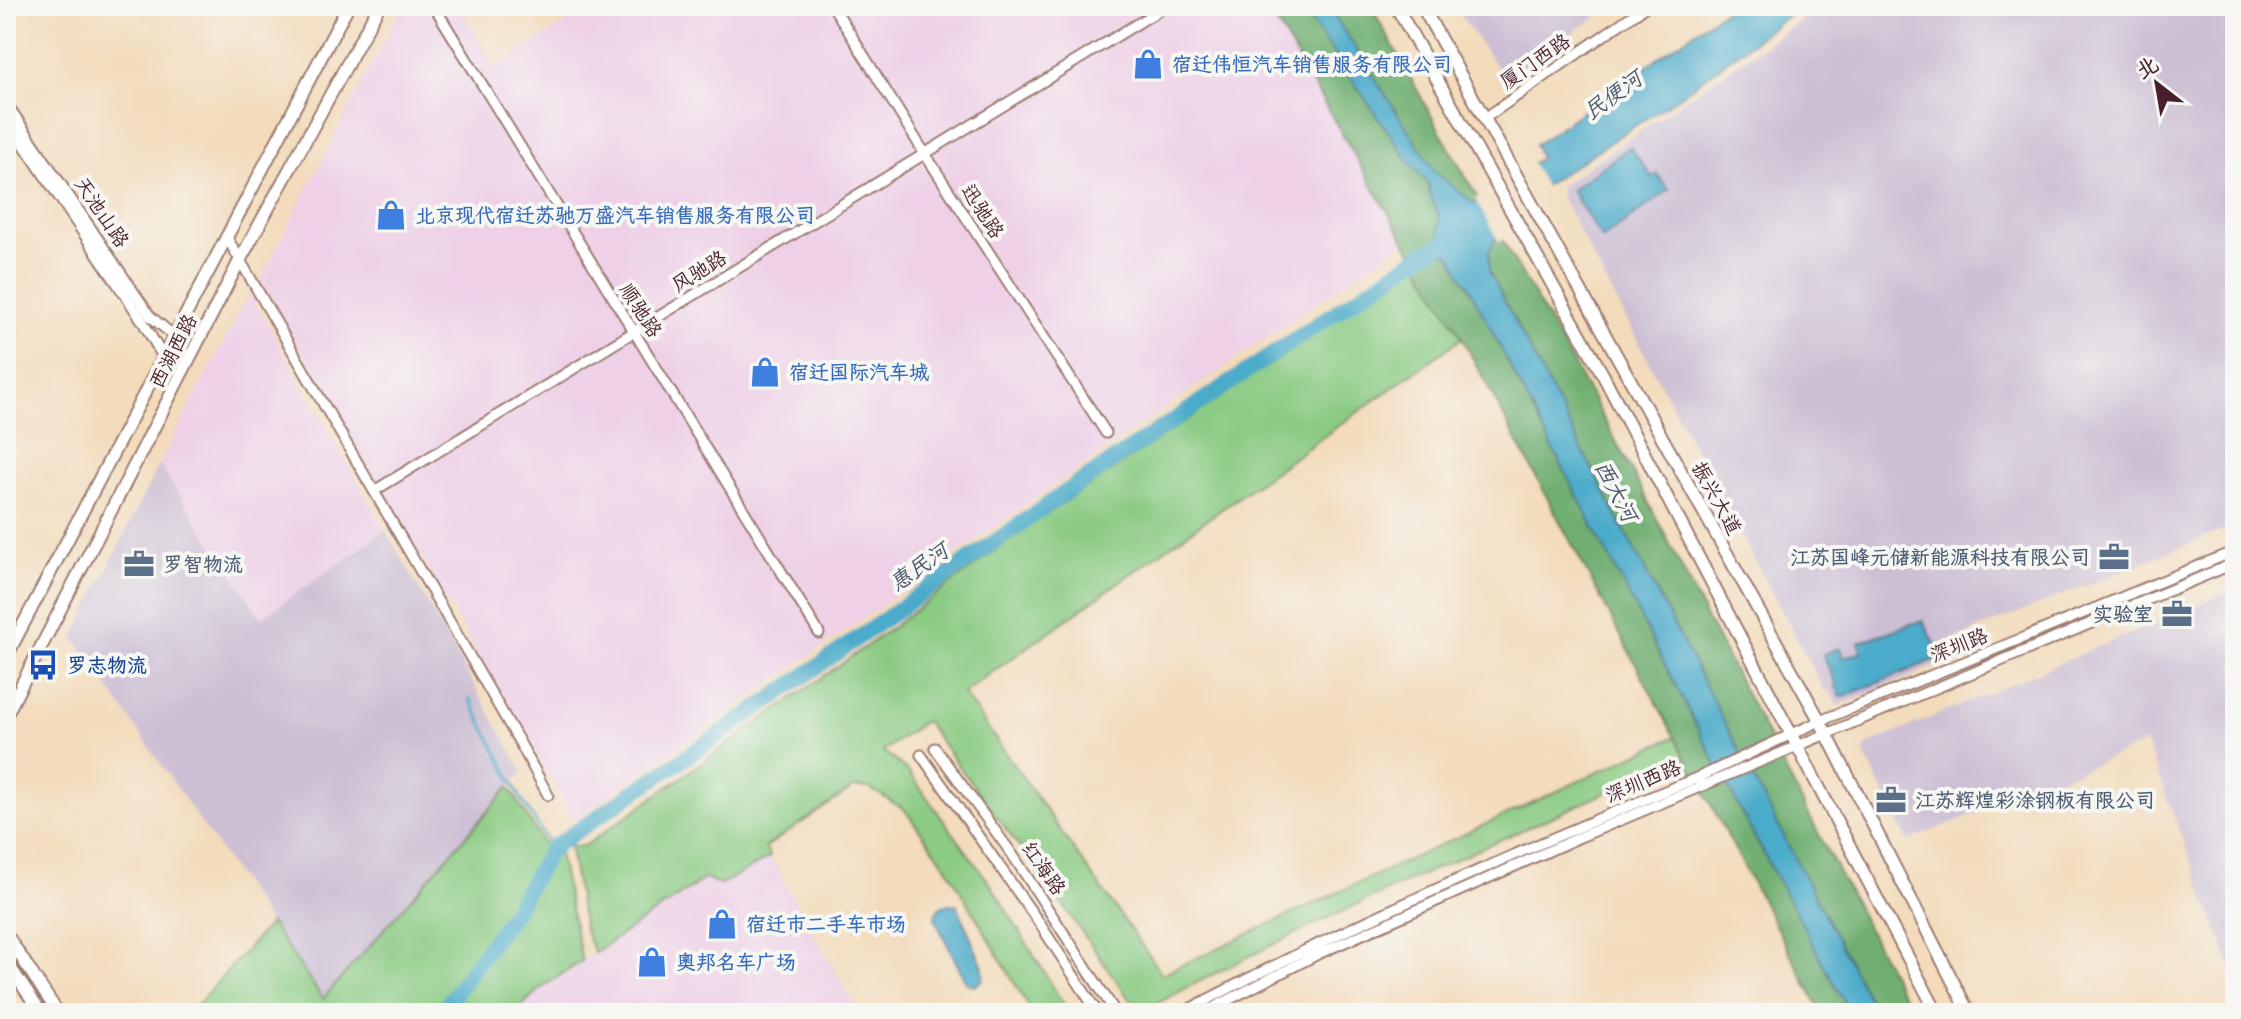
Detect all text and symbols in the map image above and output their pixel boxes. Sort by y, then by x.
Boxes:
street label: 厦门西路 [1495,27,1576,95]
north arrow [2117,44,2197,124]
shop icon: 宿迁伟恒汽车销售服务有限公司 [1131,47,1165,81]
text: 北 [2130,49,2164,85]
place label: 宿迁伟恒汽车销售服务有限公司 [1172,51,1452,77]
water label: 民便河 [1578,62,1651,126]
street label: 天池山路 [69,172,136,253]
street label: 迅驰路 [956,179,1011,244]
shop icon: 北京现代宿迁苏驰万盛汽车销售服务有限公司 [374,198,408,232]
place label: 北京现代宿迁苏驰万盛汽车销售服务有限公司 [415,202,815,228]
street label: 风驰路 [667,244,732,298]
street label: 顺驰路 [614,278,669,343]
street label: 西湖西路 [143,309,203,393]
shop icon: 宿迁国际汽车城 [748,355,782,389]
place label: 宿迁国际汽车城 [789,359,929,385]
water label: 西大河 [1588,455,1646,530]
street label: 振兴大道 [1686,457,1748,539]
water label: 惠民河 [884,534,957,598]
office icon: 江苏国峰元储新能源科技有限公司 [2097,540,2131,574]
place label: 江苏国峰元储新能源科技有限公司 [1790,544,2090,570]
office icon: 罗智物流 [122,547,156,581]
place label: 罗智物流 [163,551,243,577]
office icon: 实验室 [2160,597,2194,631]
place label: 实验室 [2093,601,2153,627]
street label: 深圳路 [1926,621,1993,668]
bus stop icon: 罗志物流 [26,648,60,682]
place label: 罗志物流 [67,652,147,678]
street label: 深圳西路 [1601,753,1686,809]
office icon: 江苏辉煌彩涂钢板有限公司 [1874,783,1908,817]
place label: 江苏辉煌彩涂钢板有限公司 [1915,787,2155,813]
street label: 红海路 [1016,836,1072,901]
shop icon: 宿迁市二手车市场 [705,907,739,941]
place label: 宿迁市二手车市场 [746,911,906,937]
shop icon: 奥邦名车广场 [635,945,669,979]
place label: 奥邦名车广场 [676,949,796,975]

